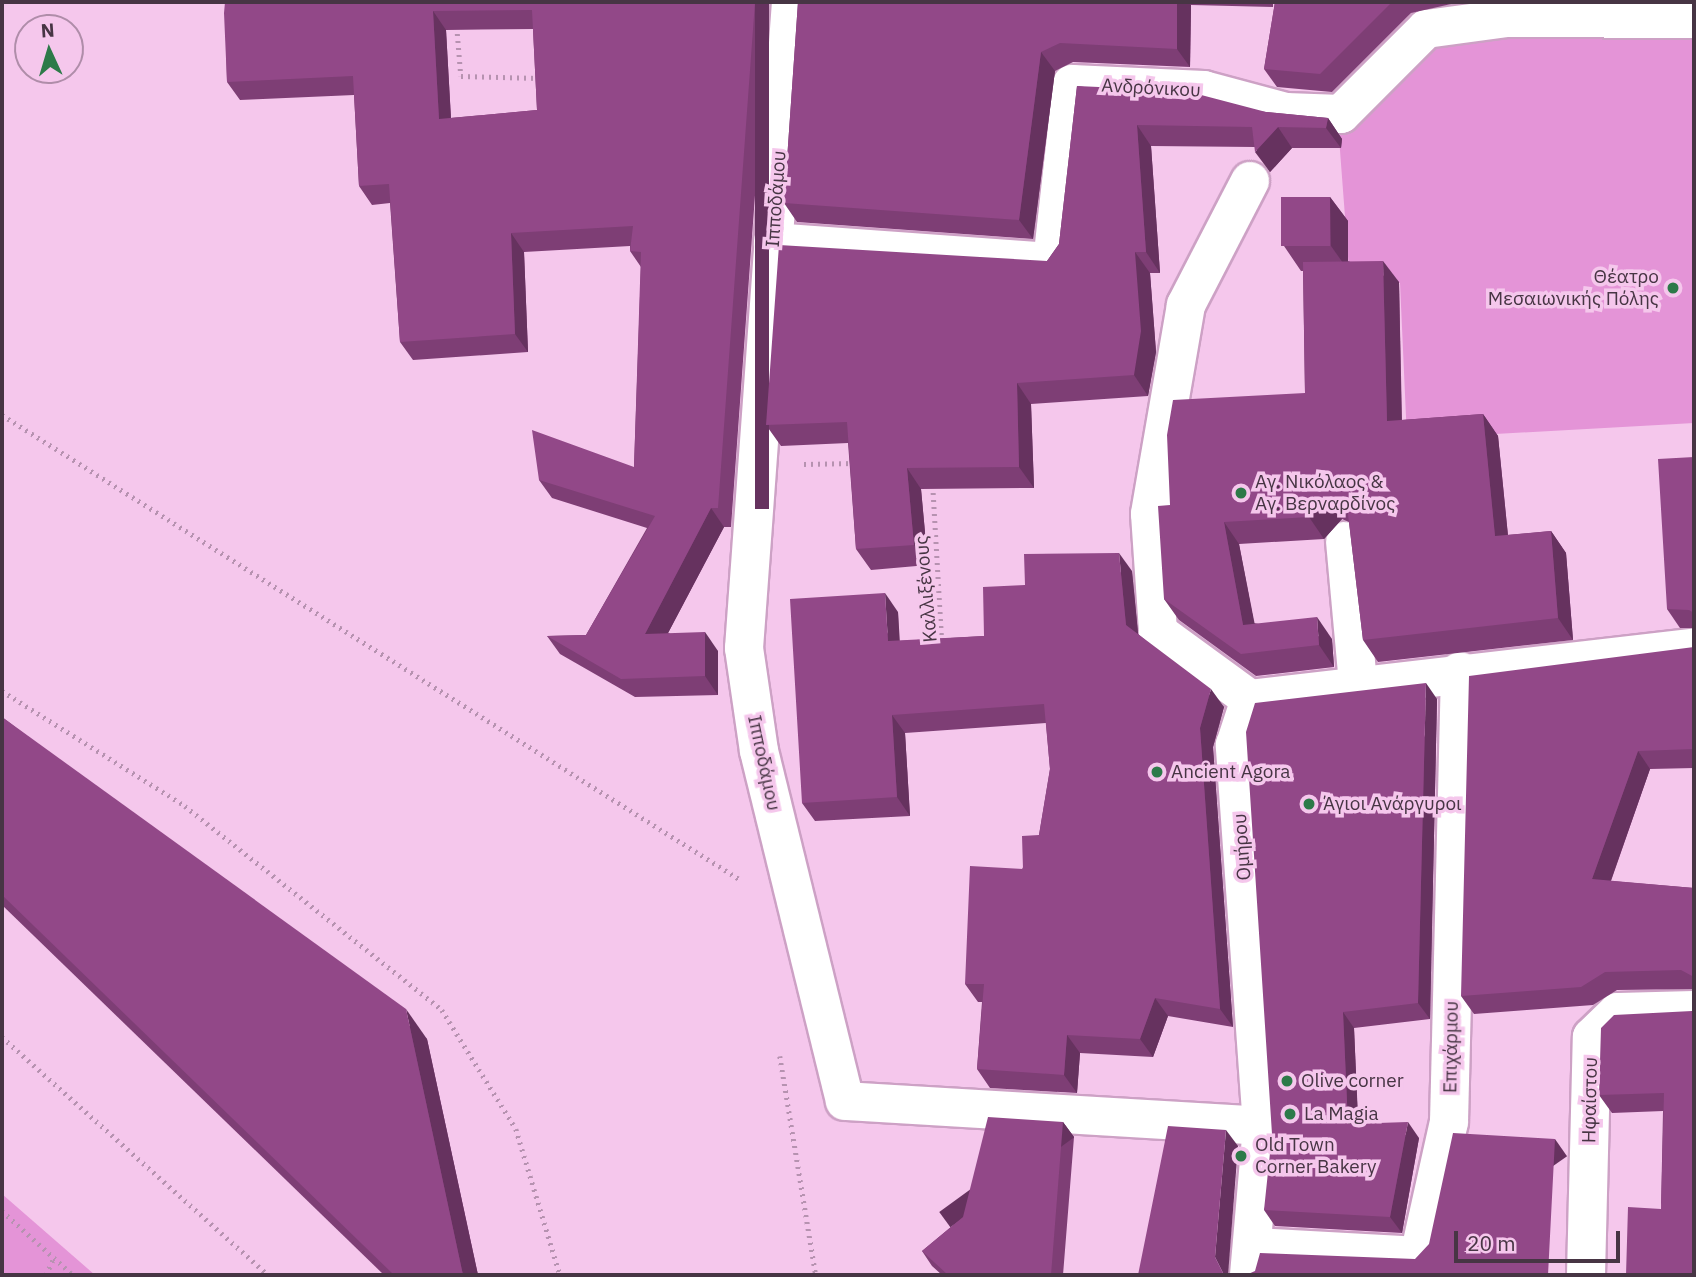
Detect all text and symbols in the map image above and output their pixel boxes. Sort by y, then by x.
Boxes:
north arrow [14,14,84,84]
text: N [40,18,55,42]
street label: Ανδρόνικου [1101,74,1201,102]
street label: Ιπποδάμου [761,150,791,248]
place label: Θέατρο Μεσαιωνικής Πόλης [1488,266,1659,310]
marker: Θέατρο Μεσαιωνικής Πόλης [1665,280,1681,296]
place label: Αγ. Νικόλαος & Αγ. Βερναρδίνος [1255,471,1395,515]
marker: Αγ. Νικόλαος & Αγ. Βερναρδίνος [1233,485,1249,501]
street label: Καλλιξένους [910,535,942,643]
street label: Ιπποδάμου [743,713,785,813]
place label: Ancient Agora [1171,761,1290,783]
marker: Ancient Agora [1149,764,1165,780]
place label: Άγιοι Ανάργυροι [1323,793,1462,815]
marker: Άγιοι Ανάργυροι [1301,796,1317,812]
street label: Ομήρου [1228,813,1256,881]
street label: Επιχάρμου [1439,1001,1463,1093]
street label: Ηφαίστου [1578,1057,1602,1143]
place label: Olive corner [1301,1070,1404,1092]
marker: Olive corner [1279,1073,1295,1089]
place label: La Magia [1304,1103,1379,1125]
marker: La Magia [1282,1106,1298,1122]
place label: Old Town Corner Bakery [1255,1134,1376,1178]
marker: Old Town Corner Bakery [1233,1148,1249,1164]
scale bar [1458,1218,1624,1262]
text: 20 m [1467,1229,1516,1257]

